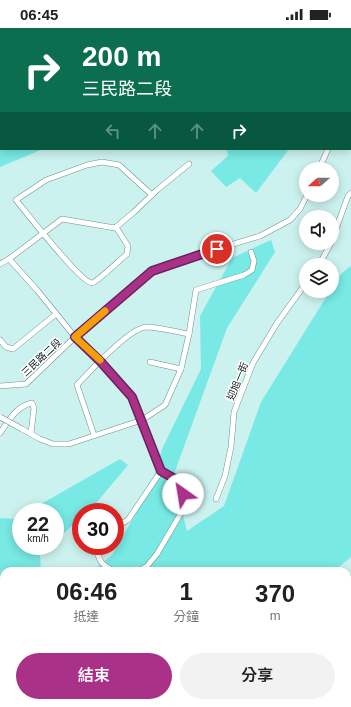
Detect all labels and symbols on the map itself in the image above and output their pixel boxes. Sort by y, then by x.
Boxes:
north arrow [299,162,339,202]
pin [200,232,234,266]
street label: 三民路二段 [19,336,63,378]
street label: 迎旭一街 [225,361,250,402]
position arrow [162,473,204,515]
speed limit sign: 30 [72,503,124,555]

